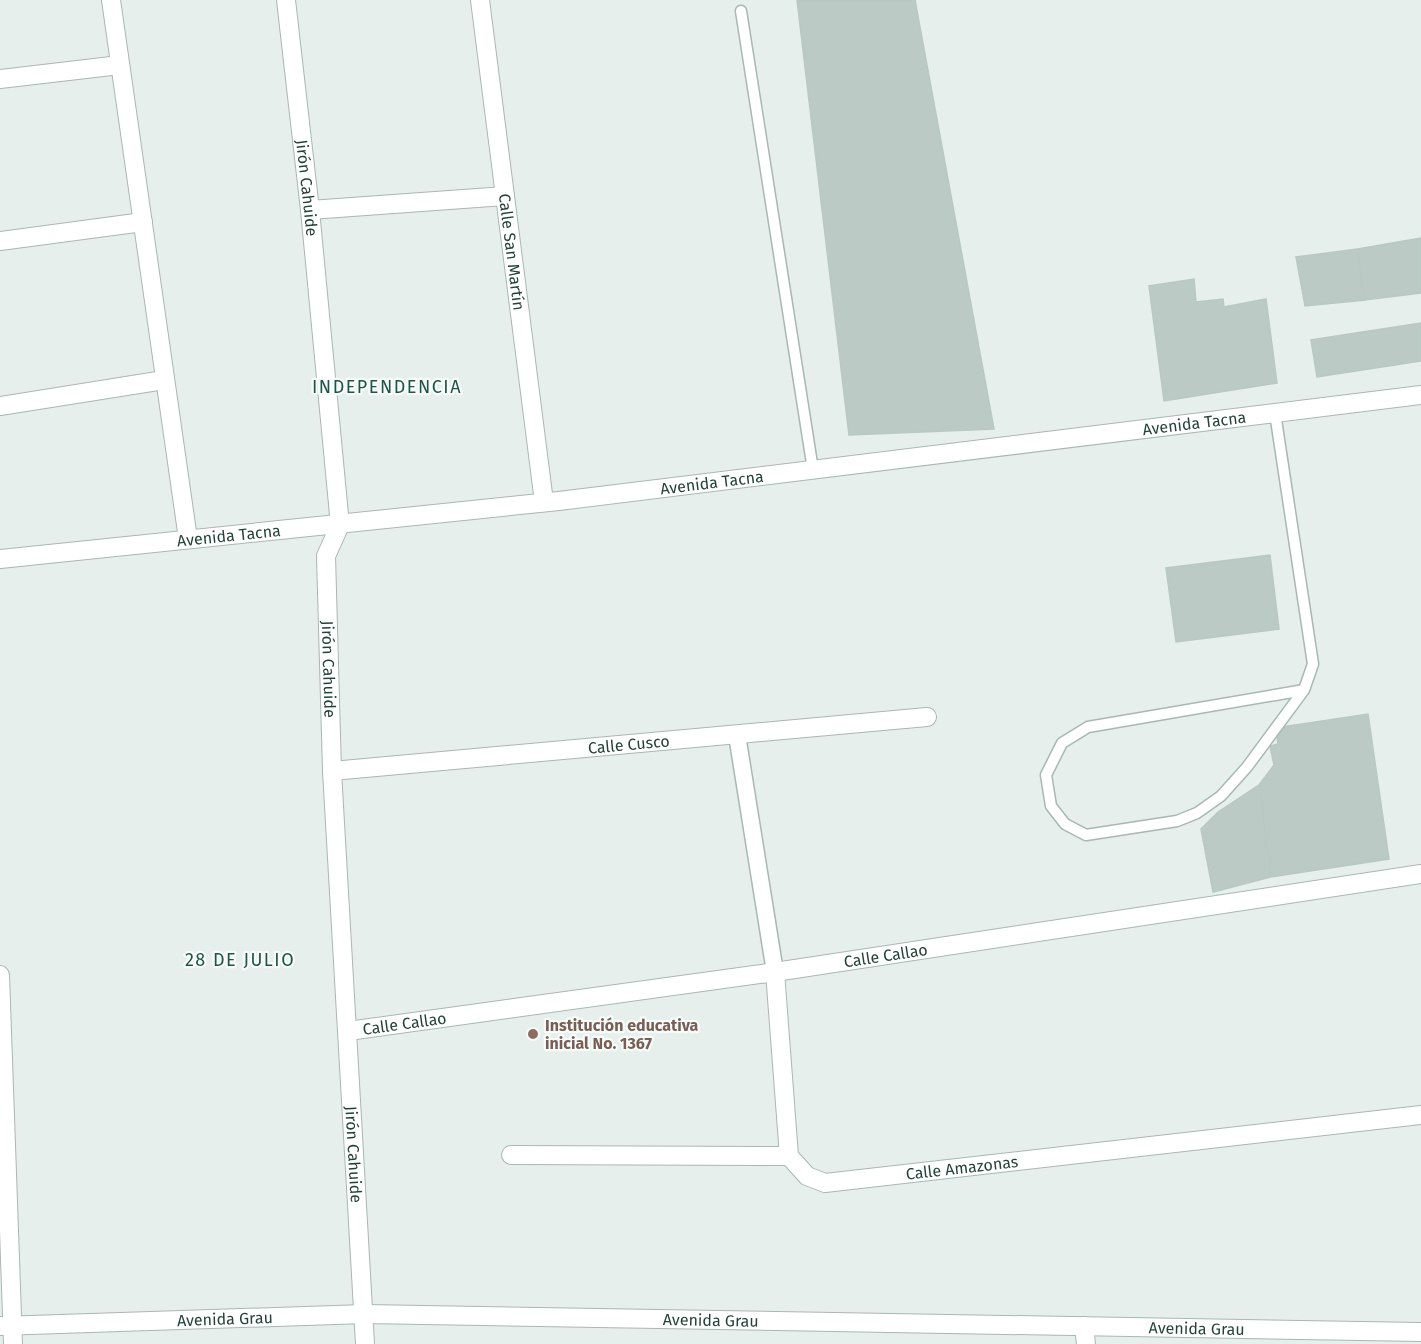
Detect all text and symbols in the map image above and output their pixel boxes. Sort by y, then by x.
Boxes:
street label: Jirón Cahuide [292,138,321,237]
street label: Calle San Martín [495,192,528,312]
district label: INDEPENDENCIA [312,376,462,398]
street label: Avenida Tacna [1141,408,1247,439]
street label: Avenida Tacna [659,467,765,498]
street label: Avenida Tacna [176,521,282,551]
street label: Jirón Cahuide [318,620,340,718]
street label: Calle Cusco [587,731,670,758]
street label: Calle Callao [843,940,929,971]
district label: 28 DE JULIO [185,949,295,971]
street label: Calle Callao [361,1009,448,1039]
place label: Institución educativa inicial No. 1367 [545,1016,699,1053]
marker: Institución educativa inicial No. 1367 [526,1027,540,1041]
street label: Jirón Cahuide [341,1105,366,1204]
street label: Calle Amazonas [905,1152,1019,1184]
street label: Avenida Grau [177,1308,273,1330]
street label: Avenida Grau [663,1310,759,1331]
street label: Avenida Grau [1149,1318,1245,1339]

